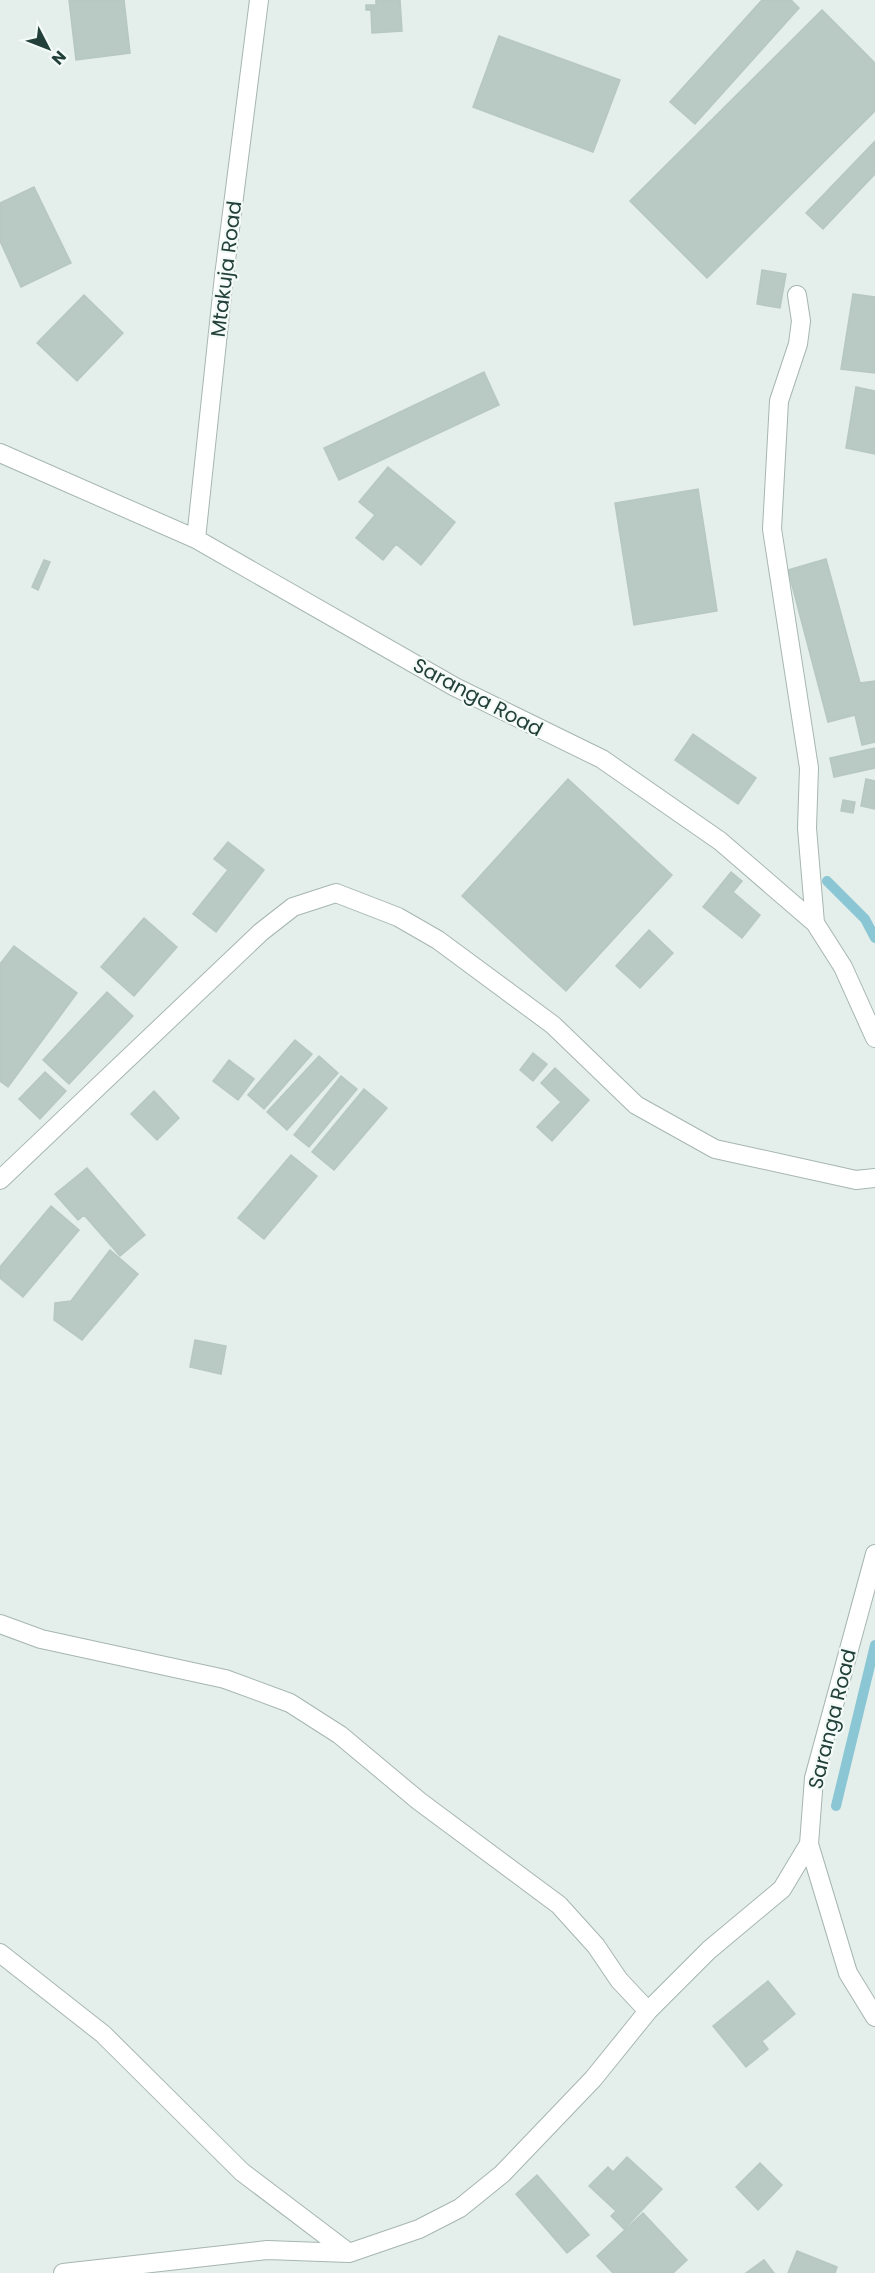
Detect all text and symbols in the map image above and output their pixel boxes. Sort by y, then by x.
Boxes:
north arrow [18,18,78,78]
text: N [46,46,71,70]
street label: Mtakuja Road [204,199,248,339]
street label: Saranga Road [408,651,548,743]
street label: Saranga Road [801,1646,863,1792]

